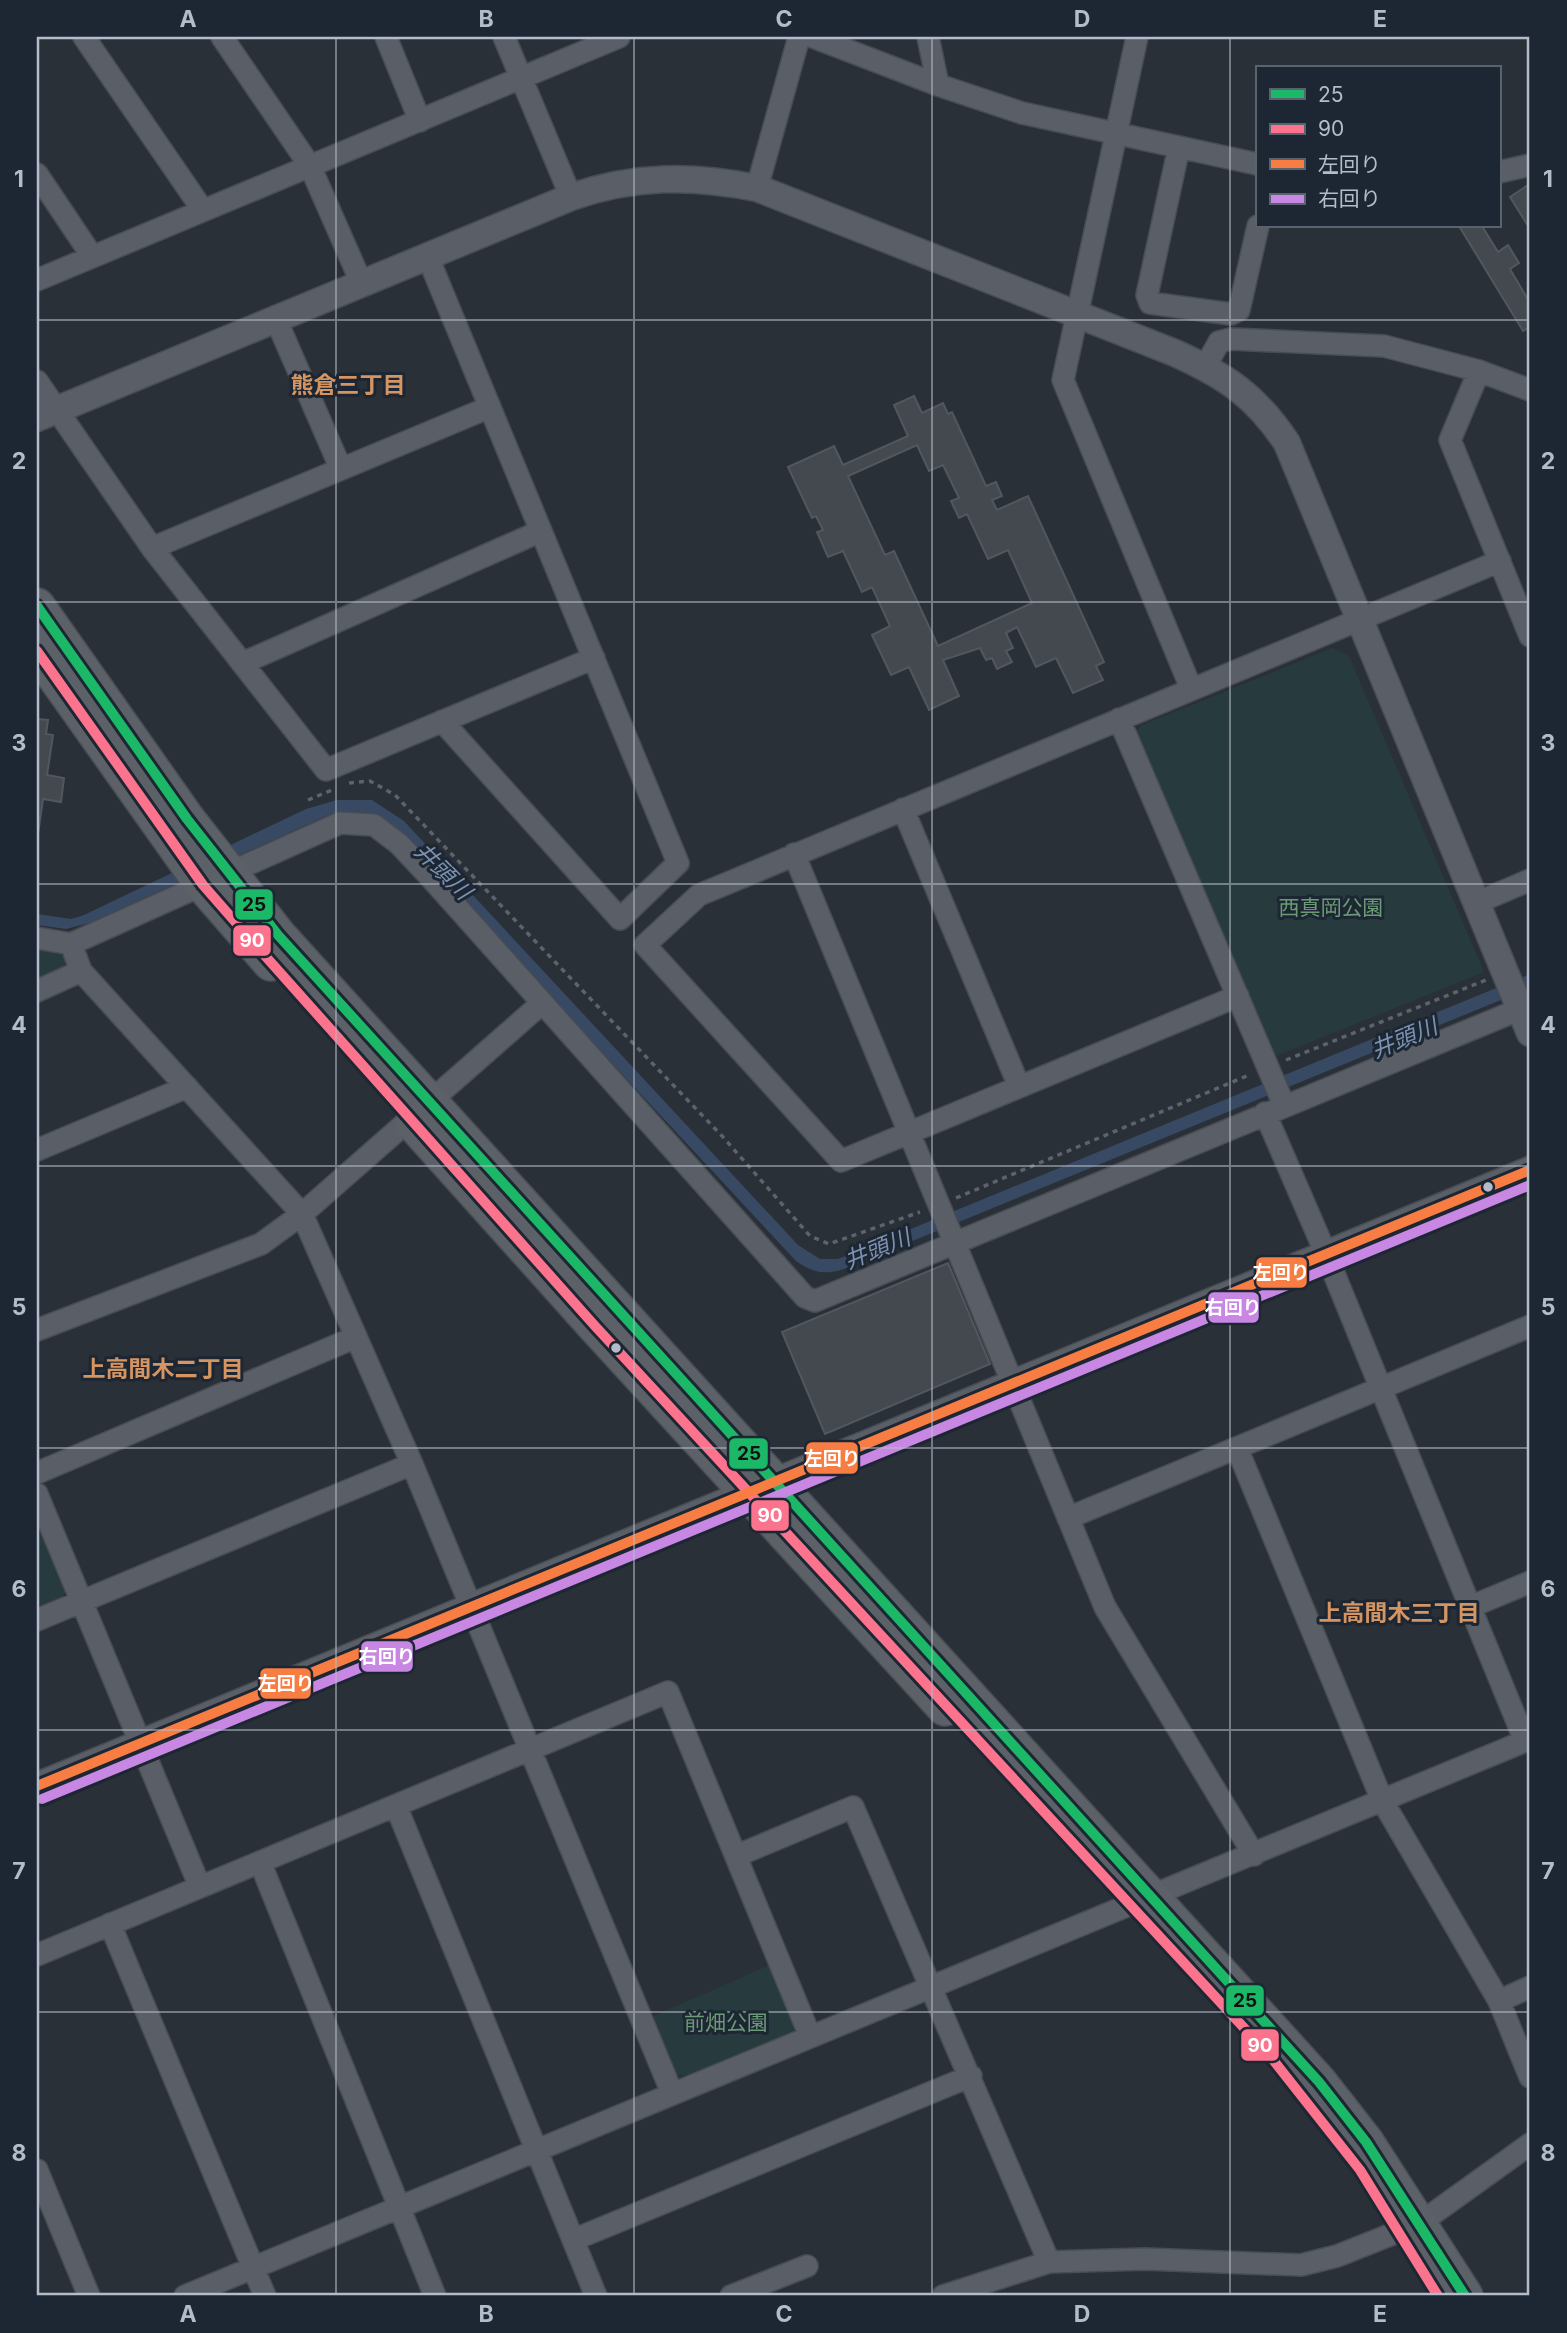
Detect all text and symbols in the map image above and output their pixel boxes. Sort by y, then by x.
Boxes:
text: A [179,5,197,33]
text: B [478,5,494,33]
text: C [775,5,793,33]
text: D [1074,5,1090,33]
text: E [1373,5,1387,33]
legend [1256,66,1500,228]
text: 25 [1318,82,1344,107]
text: 90 [1318,116,1344,141]
text: 左回り [1318,152,1381,177]
text: 1 [14,165,24,193]
text: 1 [1543,165,1553,193]
text: 右回り [1318,186,1381,211]
district label: 熊倉三丁目 [291,371,406,399]
text: 2 [12,447,26,475]
text: 2 [1541,447,1555,475]
text: 3 [12,729,26,757]
text: 3 [1541,729,1555,757]
water label: 井頭川 [409,837,479,907]
line badge: 25 [234,888,274,921]
text: 25 [242,893,266,916]
park label: 西真岡公園 [1279,895,1384,920]
line badge: 90 [232,924,272,957]
text: 90 [239,929,265,952]
text: 4 [11,1011,27,1039]
water label: 井頭川 [1367,1011,1444,1064]
text: 4 [1540,1011,1556,1039]
unlabelled marker [1481,1180,1495,1194]
water label: 井頭川 [840,1222,917,1275]
line badge: 左回り [1255,1256,1308,1289]
text: 左回り [1252,1261,1310,1284]
line badge: 右回り [1207,1291,1260,1324]
text: 5 [12,1293,26,1321]
text: 5 [1541,1293,1555,1321]
text: 右回り [1204,1296,1262,1319]
unlabelled marker [609,1341,623,1355]
district label: 上高間木二丁目 [83,1355,244,1383]
line badge: 25 [728,1437,769,1470]
line badge: 左回り [805,1441,859,1475]
text: 25 [737,1442,761,1465]
text: 左回り [803,1447,861,1470]
line badge: 90 [750,1499,790,1532]
text: 90 [757,1504,783,1527]
text: 6 [12,1575,26,1603]
text: 6 [1541,1575,1555,1603]
district label: 上高間木三丁目 [1319,1599,1480,1627]
line badge: 右回り [360,1640,414,1673]
text: 右回り [358,1645,416,1668]
line badge: 左回り [259,1667,312,1700]
text: 左回り [257,1672,315,1695]
text: 7 [12,1857,26,1885]
text: 7 [1541,1857,1555,1885]
line badge: 25 [1225,1984,1265,2017]
text: 25 [1233,1989,1257,2012]
park label: 前畑公園 [684,2010,768,2035]
line badge: 90 [1240,2028,1280,2062]
text: 90 [1247,2034,1273,2057]
text: 8 [12,2139,26,2167]
text: 8 [1541,2139,1555,2167]
text: A [179,2300,197,2328]
text: B [478,2300,494,2328]
text: C [775,2300,793,2328]
text: D [1074,2300,1090,2328]
text: E [1373,2300,1387,2328]

